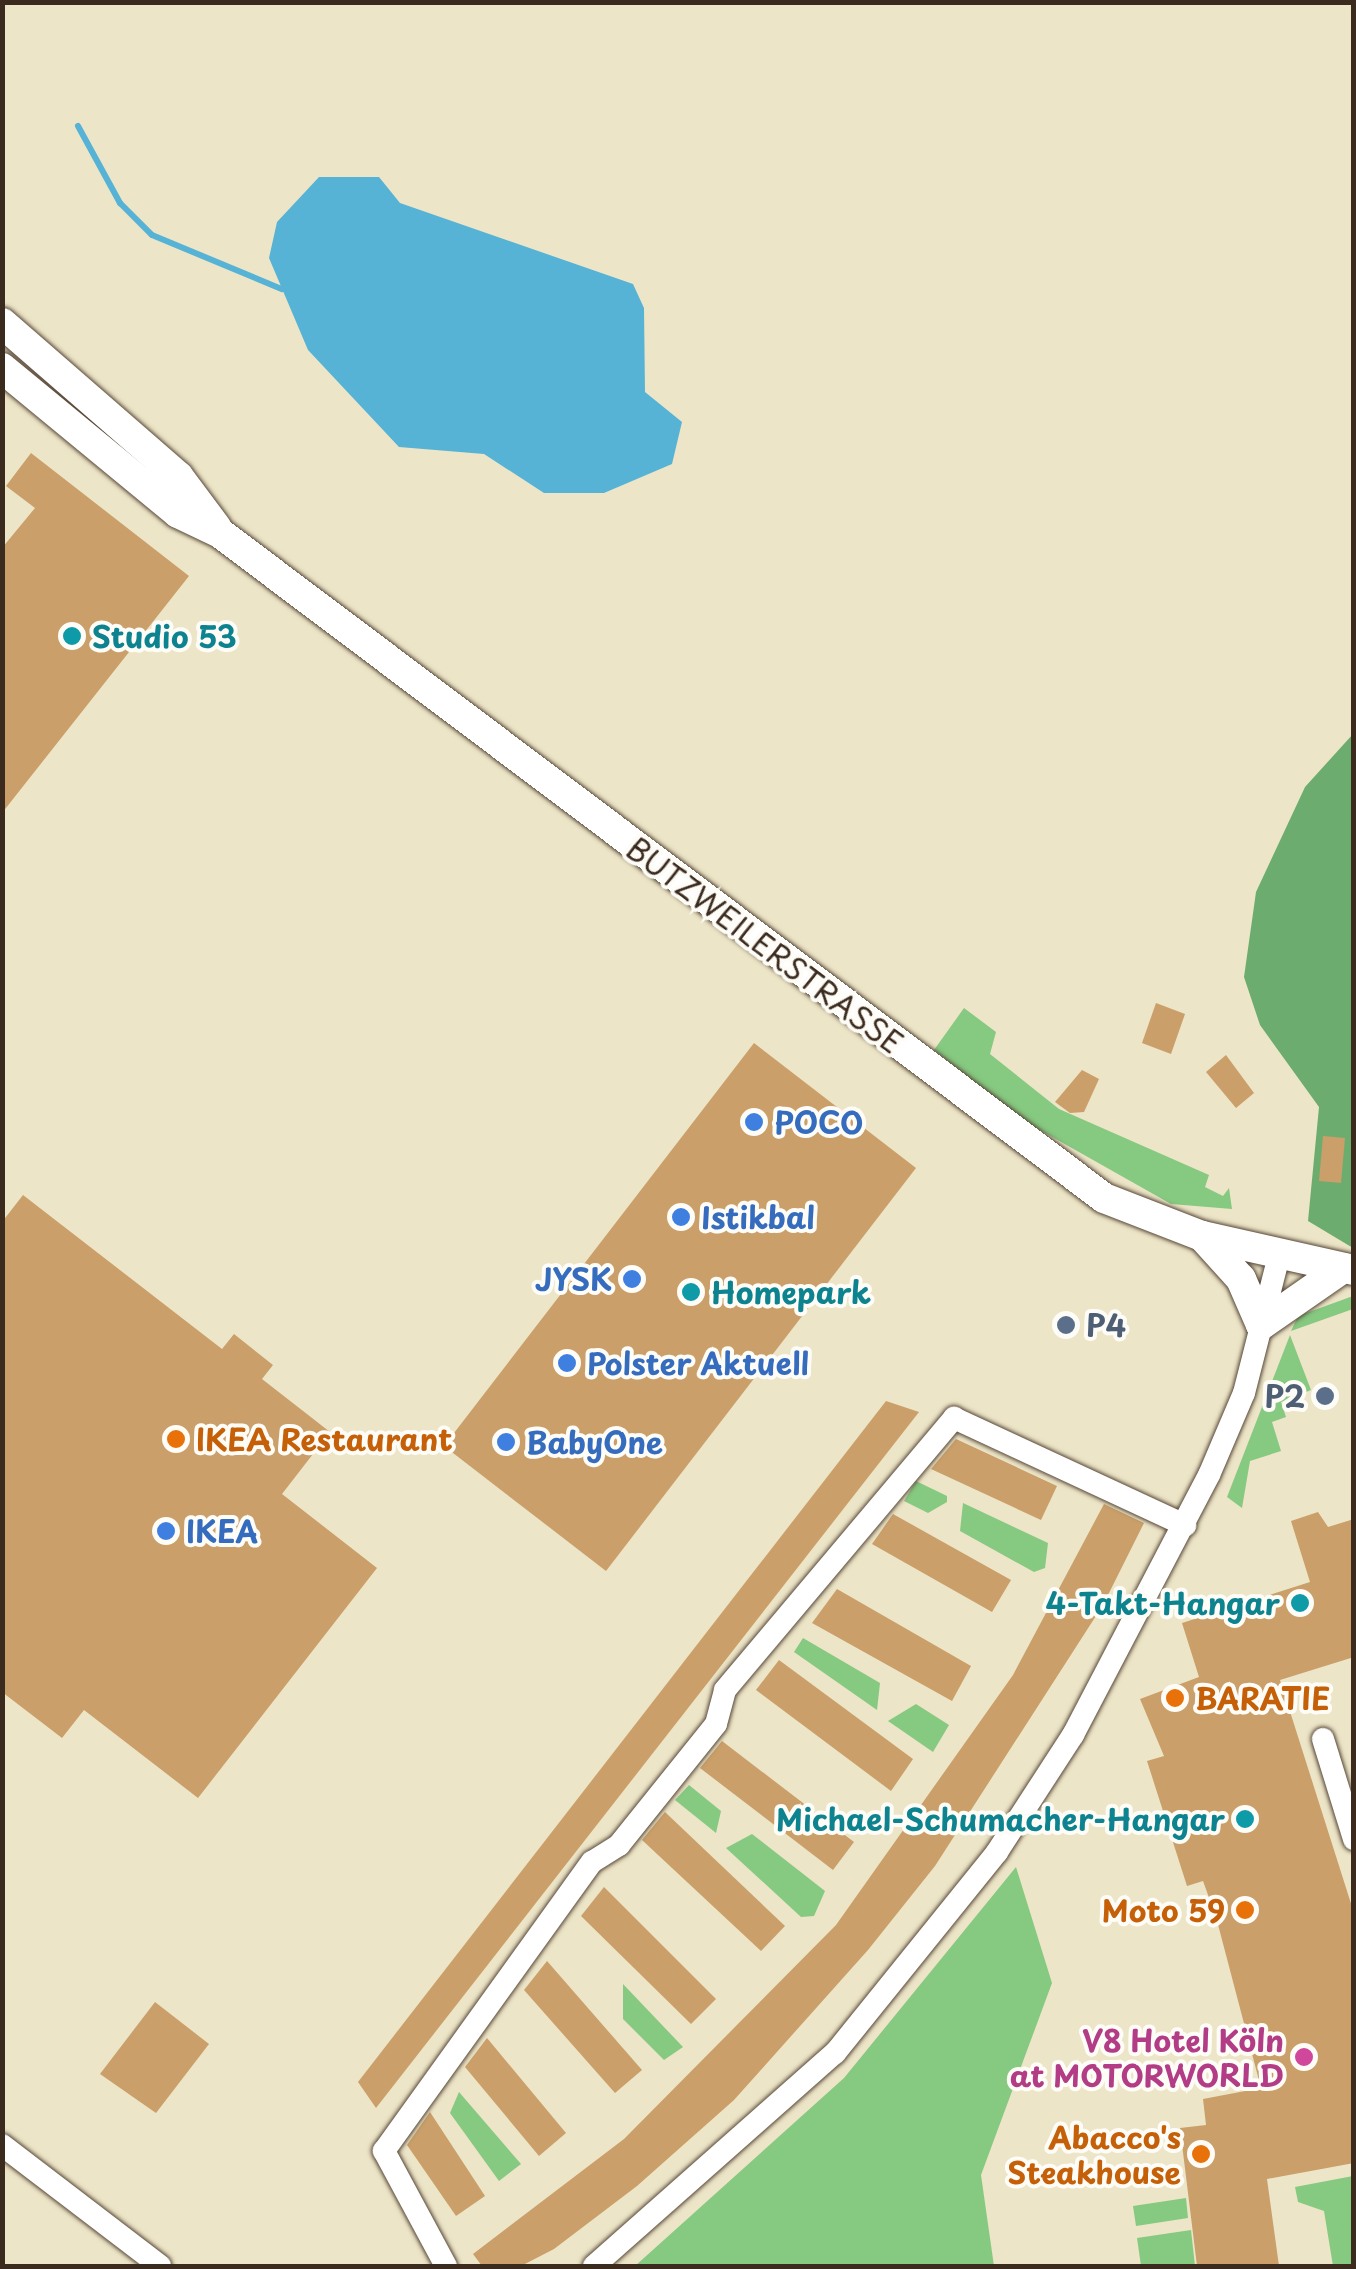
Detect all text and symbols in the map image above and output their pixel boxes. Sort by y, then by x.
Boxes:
place label: Studio 53 [92,618,236,654]
marker: Studio 53 [61,625,83,647]
street label: BUTZWEILERSTRASSE [620,829,910,1061]
place label: POCO [774,1104,863,1140]
marker: POCO [743,1111,765,1133]
place label: Istikbal [701,1199,815,1235]
marker: Istikbal [670,1206,692,1228]
place label: JYSK [535,1261,612,1297]
marker: JYSK [621,1268,643,1290]
place label: Homepark [711,1274,871,1310]
marker: Homepark [680,1281,702,1303]
place label: P4 [1086,1307,1126,1343]
marker: P4 [1055,1314,1077,1336]
place label: Polster Aktuell [587,1345,810,1381]
marker: Polster Aktuell [556,1352,578,1374]
place label: P2 [1265,1378,1305,1414]
marker: P2 [1314,1385,1336,1407]
place label: IKEA Restaurant [196,1421,450,1457]
place label: BabyOne [526,1424,663,1460]
marker: IKEA Restaurant [165,1428,187,1450]
marker: BabyOne [495,1431,517,1453]
place label: IKEA [186,1513,258,1549]
marker: IKEA [155,1520,177,1542]
place label: 4-Takt-Hangar [1045,1585,1280,1621]
marker: 4-Takt-Hangar [1289,1592,1311,1614]
place label: BARATIE [1195,1680,1330,1716]
marker: BARATIE [1164,1687,1186,1709]
place label: Michael-Schumacher-Hangar [776,1801,1225,1837]
marker: Michael-Schumacher-Hangar [1234,1808,1256,1830]
place label: Moto 59 [1102,1892,1225,1928]
marker: Moto 59 [1234,1899,1256,1921]
place label: V8 Hotel Köln at MOTORWORLD [1008,2022,1284,2092]
marker: V8 Hotel Köln at MOTORWORLD [1293,2046,1315,2068]
place label: Abacco's Steakhouse [1007,2119,1181,2190]
marker: Abacco's Steakhouse [1190,2143,1212,2165]

